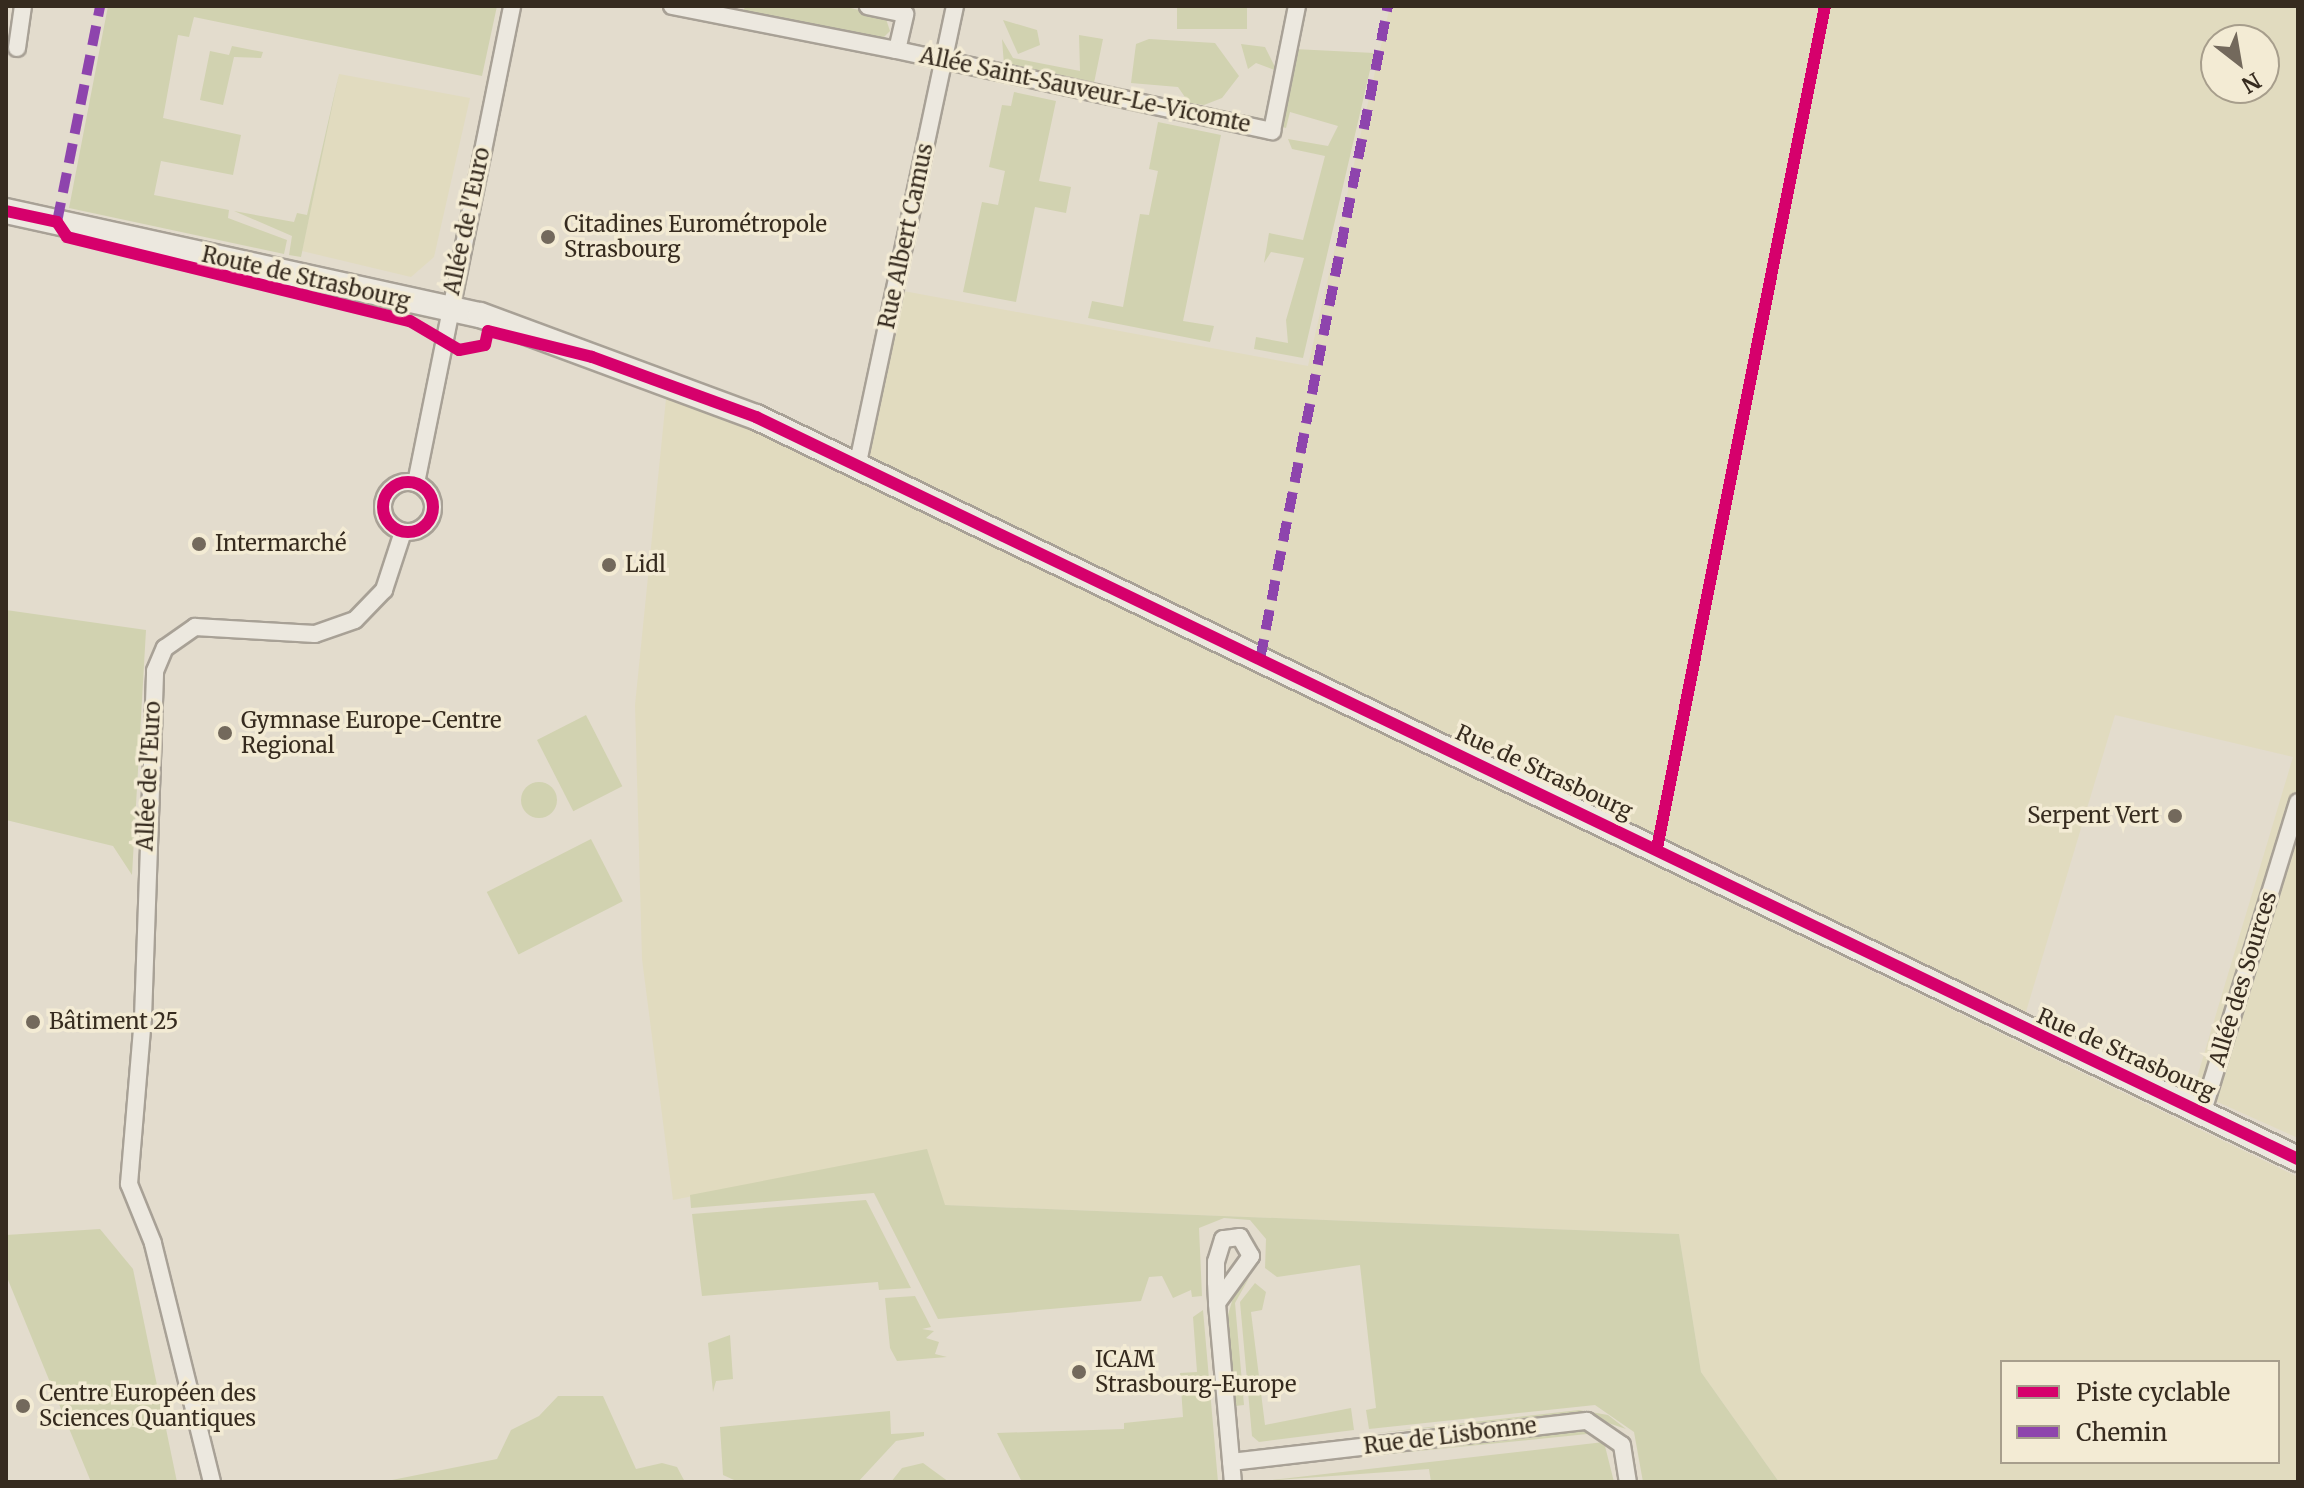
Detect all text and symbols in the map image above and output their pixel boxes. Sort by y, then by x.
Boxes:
north arrow [2200,24,2280,104]
street label: Allée Saint-Sauveur-Le-Vicomte [917,42,1253,138]
text: N [2237,66,2266,99]
street label: Rue Albert Camus [873,141,939,331]
street label: Allée de l'Euro [438,145,496,297]
place label: Citadines Eurométropole Strasbourg [564,211,827,262]
marker: Citadines Eurométropole Strasbourg [539,228,557,246]
street label: Route de Strasbourg [199,241,413,315]
place label: Intermarché [215,531,346,557]
marker: Intermarché [190,535,208,553]
place label: Lidl [625,552,666,578]
marker: Lidl [600,556,618,574]
street label: Allée de l'Euro [132,700,166,852]
place label: Gymnase Europe-Centre Regional [241,707,501,758]
street label: Rue de Strasbourg [1451,719,1637,825]
marker: Gymnase Europe-Centre Regional [216,724,234,742]
place label: Serpent Vert [2027,803,2159,829]
marker: Serpent Vert [2166,807,2184,825]
street label: Allée des Sources [2204,888,2282,1070]
street label: Rue de Strasbourg [2033,1003,2219,1105]
place label: Bâtiment 25 [49,1009,178,1035]
marker: Bâtiment 25 [24,1013,42,1031]
place label: ICAM Strasbourg-Europe [1095,1346,1296,1398]
legend [2000,1360,2280,1464]
marker: ICAM Strasbourg-Europe [1070,1363,1088,1381]
text: Piste cyclable [2076,1377,2230,1408]
place label: Centre Européen des Sciences Quantiques [39,1380,256,1432]
marker: Centre Européen des Sciences Quantiques [14,1397,32,1415]
street label: Rue de Lisbonne [1362,1412,1538,1460]
text: Chemin [2076,1417,2167,1448]

